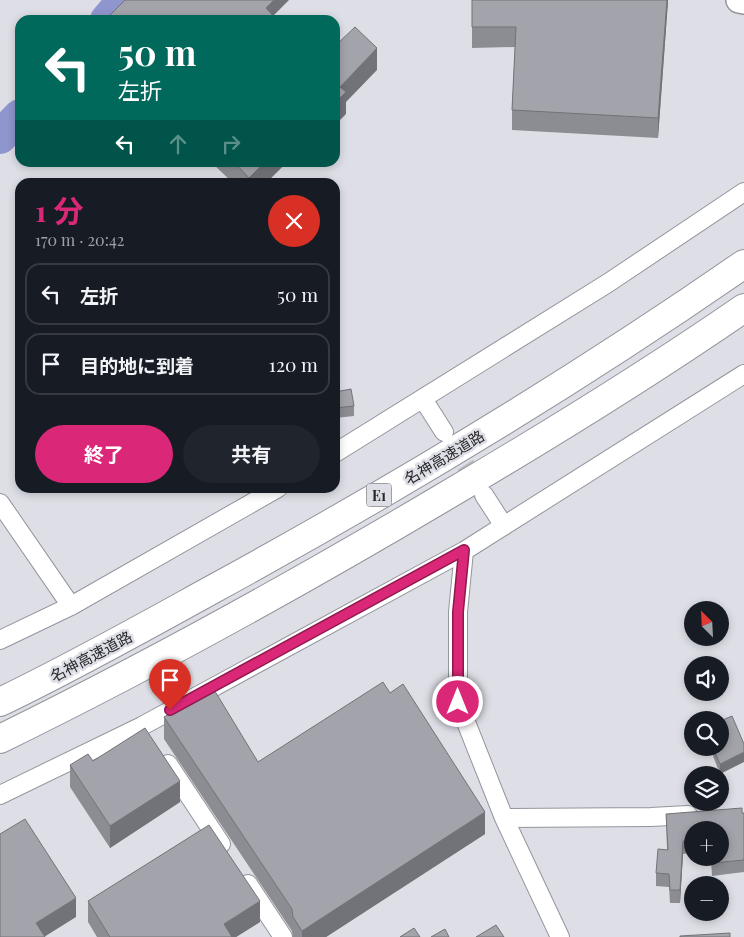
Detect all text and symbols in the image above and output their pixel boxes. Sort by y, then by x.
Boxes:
text: 50 m [118,28,196,75]
icon: left [35,35,100,100]
text: 左折 [118,75,162,105]
icon: left [111,130,139,158]
icon: ahead [164,130,192,158]
icon: right [217,130,245,158]
text: 1 分 [35,190,83,230]
button: close [268,195,320,247]
text: 170 m · 20:42 [35,229,125,250]
icon: left [37,280,65,308]
text: 50 m [277,281,318,307]
text: 左折 [80,282,118,308]
icon: arrive [37,350,65,378]
text: 120 m [269,351,318,377]
text: 目的地に到着 [80,352,194,378]
button: 終了 [35,425,173,483]
button: 共有 [183,425,320,483]
street label: 名神高速道路 [400,425,488,489]
road number: E1 [366,484,392,506]
north arrow [684,601,729,646]
map controls [684,601,729,921]
street label: 名神高速道路 [47,626,135,686]
button: sound [684,656,729,701]
pin [149,659,191,710]
icon: arrive [156,666,184,694]
position arrow [431,675,483,727]
button: search [684,711,729,756]
button: layers [684,766,729,811]
button: + [684,821,729,866]
button: − [684,876,729,921]

